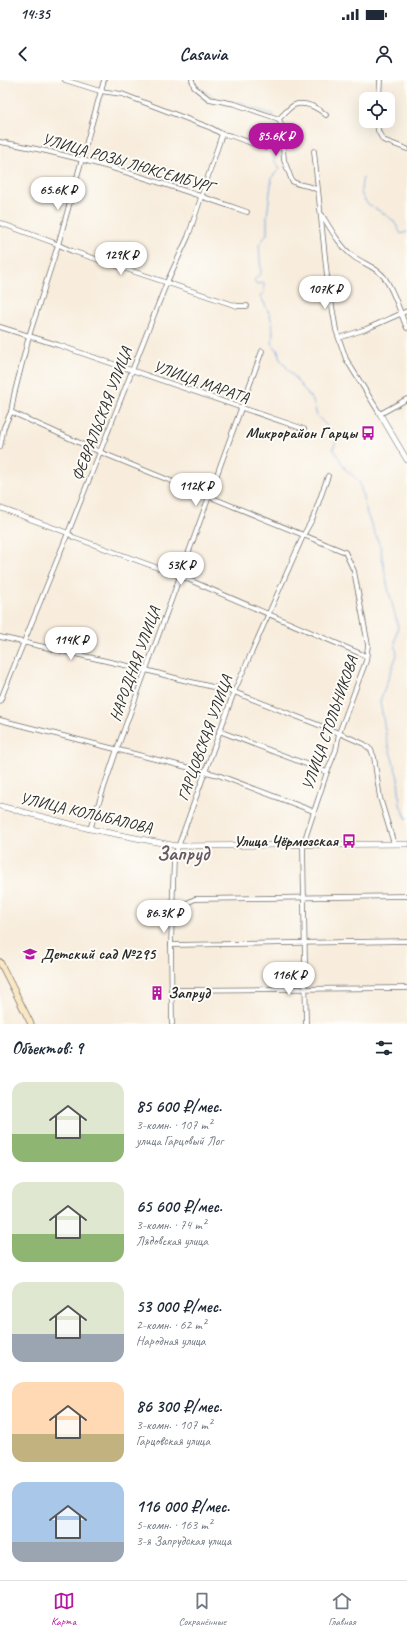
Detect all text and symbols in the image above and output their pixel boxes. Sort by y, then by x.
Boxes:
text: 14:35 [20,5,50,24]
icon: back [12,43,34,65]
text: Casavia [180,43,227,65]
icon: person [373,43,395,65]
map controls [359,92,395,128]
button: locate [359,92,395,128]
pin: 85.6K ₽ [239,123,313,157]
text: 85.6K ₽ [258,128,294,144]
street label: УЛИЦА РОЗЫ ЛЮКСЕМБУРГ [40,129,220,198]
pin: 65.6K ₽ [21,177,95,211]
text: 65.6K ₽ [40,182,76,198]
pin: 129K ₽ [88,242,154,276]
text: 129K ₽ [104,247,138,263]
pin: 107K ₽ [292,276,358,310]
text: 107K ₽ [308,281,342,297]
street label: ФЕВРАЛЬСКАЯ УЛИЦА [67,344,137,484]
street label: УЛИЦА МАРАТА [150,356,253,408]
place label: Микрорайон Гарцы [246,423,358,443]
bus stop icon: Микрорайон Гарцы [360,425,376,441]
pin: 112K ₽ [163,473,229,507]
text: 112K ₽ [179,478,213,494]
pin: 53K ₽ [153,552,209,586]
text: 53K ₽ [167,557,195,573]
street label: НАРОДНАЯ УЛИЦА [105,603,165,724]
pin: 114K ₽ [38,627,104,661]
text: 114K ₽ [54,632,88,648]
street label: УЛИЦА СТОЛЬНИКОВА [298,652,363,793]
street label: ГАРЦОВСКАЯ УЛИЦА [173,672,237,803]
street label: УЛИЦА КОЛЫБАЛОВА [18,788,155,838]
place label: Улица Чёрмозская [233,831,340,851]
bus stop icon: Улица Чёрмозская [341,833,357,849]
district label: Запруд [157,841,211,867]
pin: 86.3K ₽ [127,900,201,934]
text: 86.3K ₽ [146,905,182,921]
place label: Детский сад №295 [41,944,157,964]
school or university icon: Детский сад №295 [22,946,38,962]
pin: 116K ₽ [256,962,322,996]
text: 116K ₽ [272,967,306,983]
place label: Запруд [168,983,212,1003]
building icon: Запруд [149,985,165,1001]
icon: filters [373,1037,395,1059]
text: Объектов: 9 [12,1038,83,1059]
text: 85 600 ₽/мес. [136,1096,222,1117]
icon: home [44,1098,92,1146]
text: 3-комн. · 107 m² [136,1117,212,1133]
text: улица Гарцовый Лог [136,1133,223,1149]
text: 65 600 ₽/мес. [136,1196,222,1217]
icon: home [44,1198,92,1246]
text: 3-комн. · 74 m² [136,1217,206,1233]
text: Лядовская улица [136,1233,208,1249]
text: 53 000 ₽/мес. [136,1296,221,1317]
icon: home [44,1298,92,1346]
text: 2-комн. · 62 m² [136,1317,206,1333]
text: Народная улица [136,1333,206,1349]
text: 86 300 ₽/мес. [136,1396,222,1417]
icon: home [44,1398,92,1446]
text: 3-комн. · 107 m² [136,1417,212,1433]
text: Гарцовская улица [136,1433,210,1449]
text: 116 000 ₽/мес. [136,1496,230,1517]
icon: home [44,1498,92,1546]
text: 5-комн. · 163 m² [136,1517,212,1533]
text: 3-я Запрудская улица [136,1533,231,1549]
tab: Карта [51,1590,76,1628]
tab: Сохранённые [178,1590,226,1628]
tab: Главная [328,1590,356,1628]

